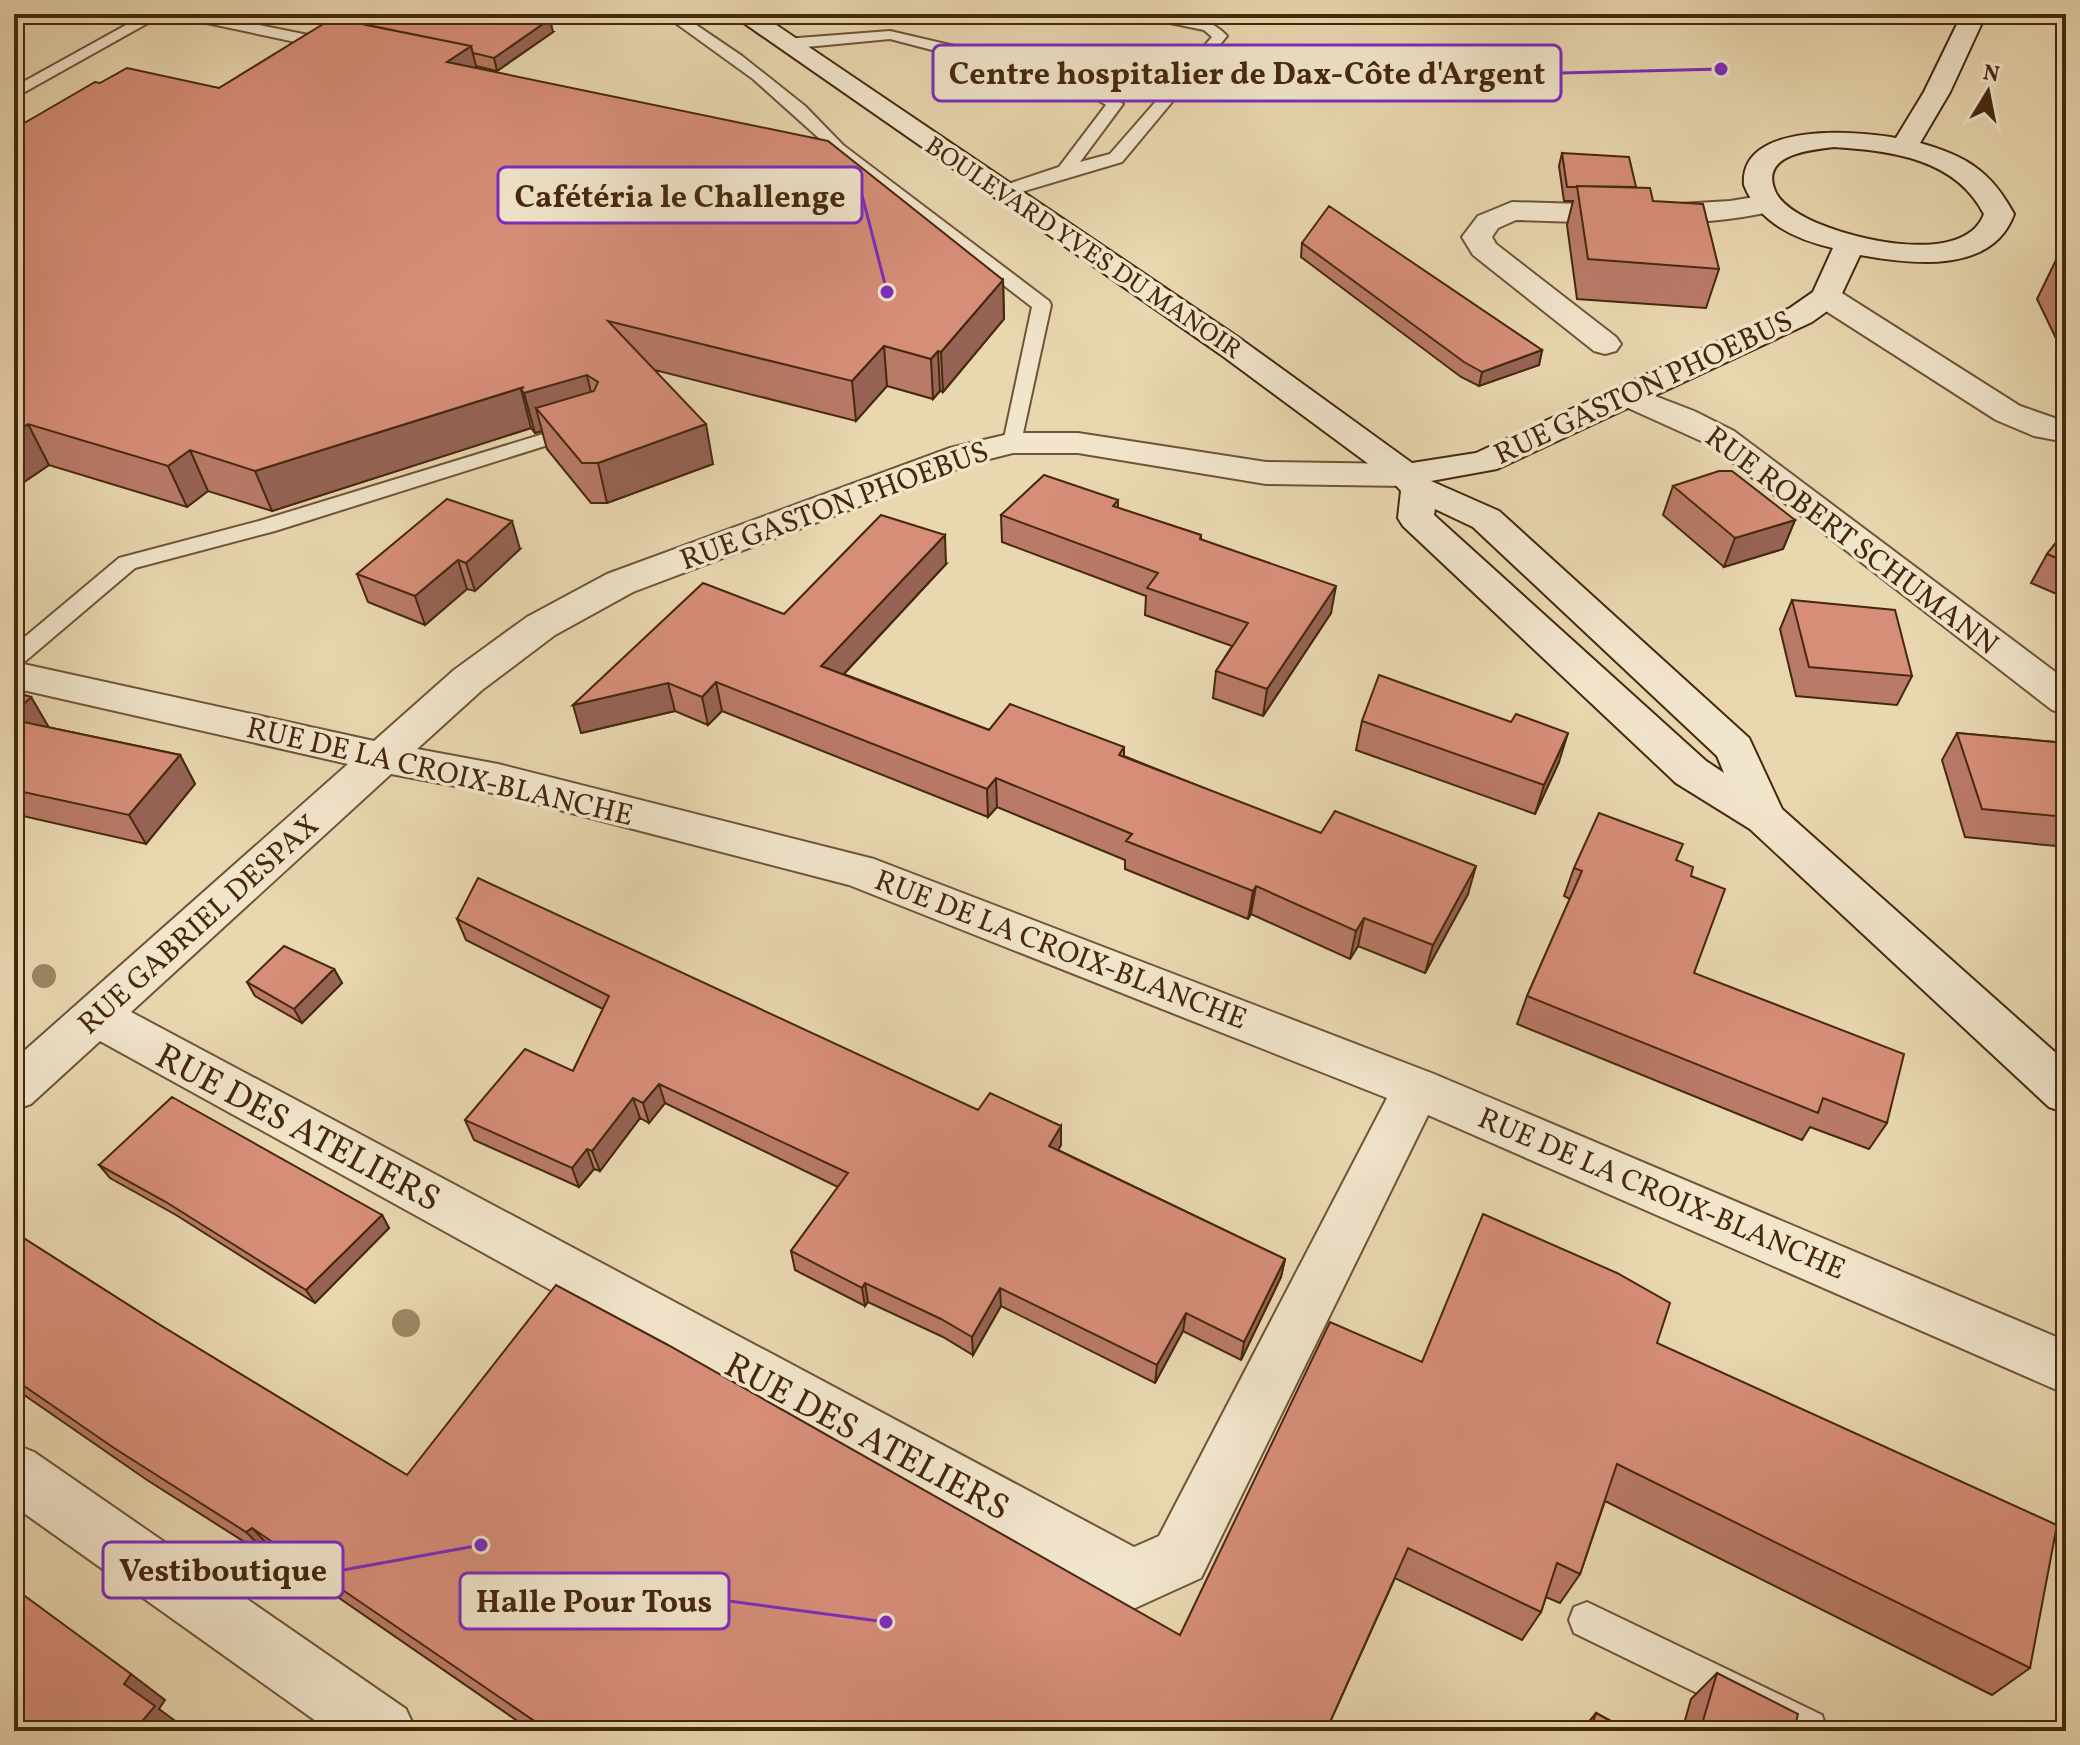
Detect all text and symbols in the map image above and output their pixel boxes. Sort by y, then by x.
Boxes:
callout: Centre hospitalier de Dax-Côte d'Argent [933,45,1561,101]
north arrow [1948,52,2028,132]
text: Centre hospitalier de Dax-Côte d'Argent [949,54,1545,98]
text: N [1980,58,2002,91]
street label: BOULEVARD YVES DU MANOIR [917,129,1249,369]
callout: Cafétéria le Challenge [498,167,862,223]
text: Cafétéria le Challenge [514,177,846,221]
street label: RUE GASTON PHOEBUS [1488,301,1800,477]
street label: RUE ROBERT SCHUMANN [1695,417,2006,666]
street label: RUE GASTON PHOEBUS [675,432,995,582]
street label: RUE DE LA CROIX-BLANCHE [242,708,637,838]
street label: RUE GABRIEL DESPAX [70,806,329,1045]
street label: RUE DE LA CROIX-BLANCHE [868,860,1253,1041]
street label: RUE DES ATELIERS [146,1033,449,1226]
street label: RUE DE LA CROIX-BLANCHE [1471,1098,1852,1291]
street label: RUE DES ATELIERS [715,1342,1018,1535]
callout: Vestiboutique [103,1542,343,1598]
text: Vestiboutique [119,1551,327,1595]
callout: Halle Pour Tous [460,1573,729,1629]
text: Halle Pour Tous [476,1582,712,1626]

